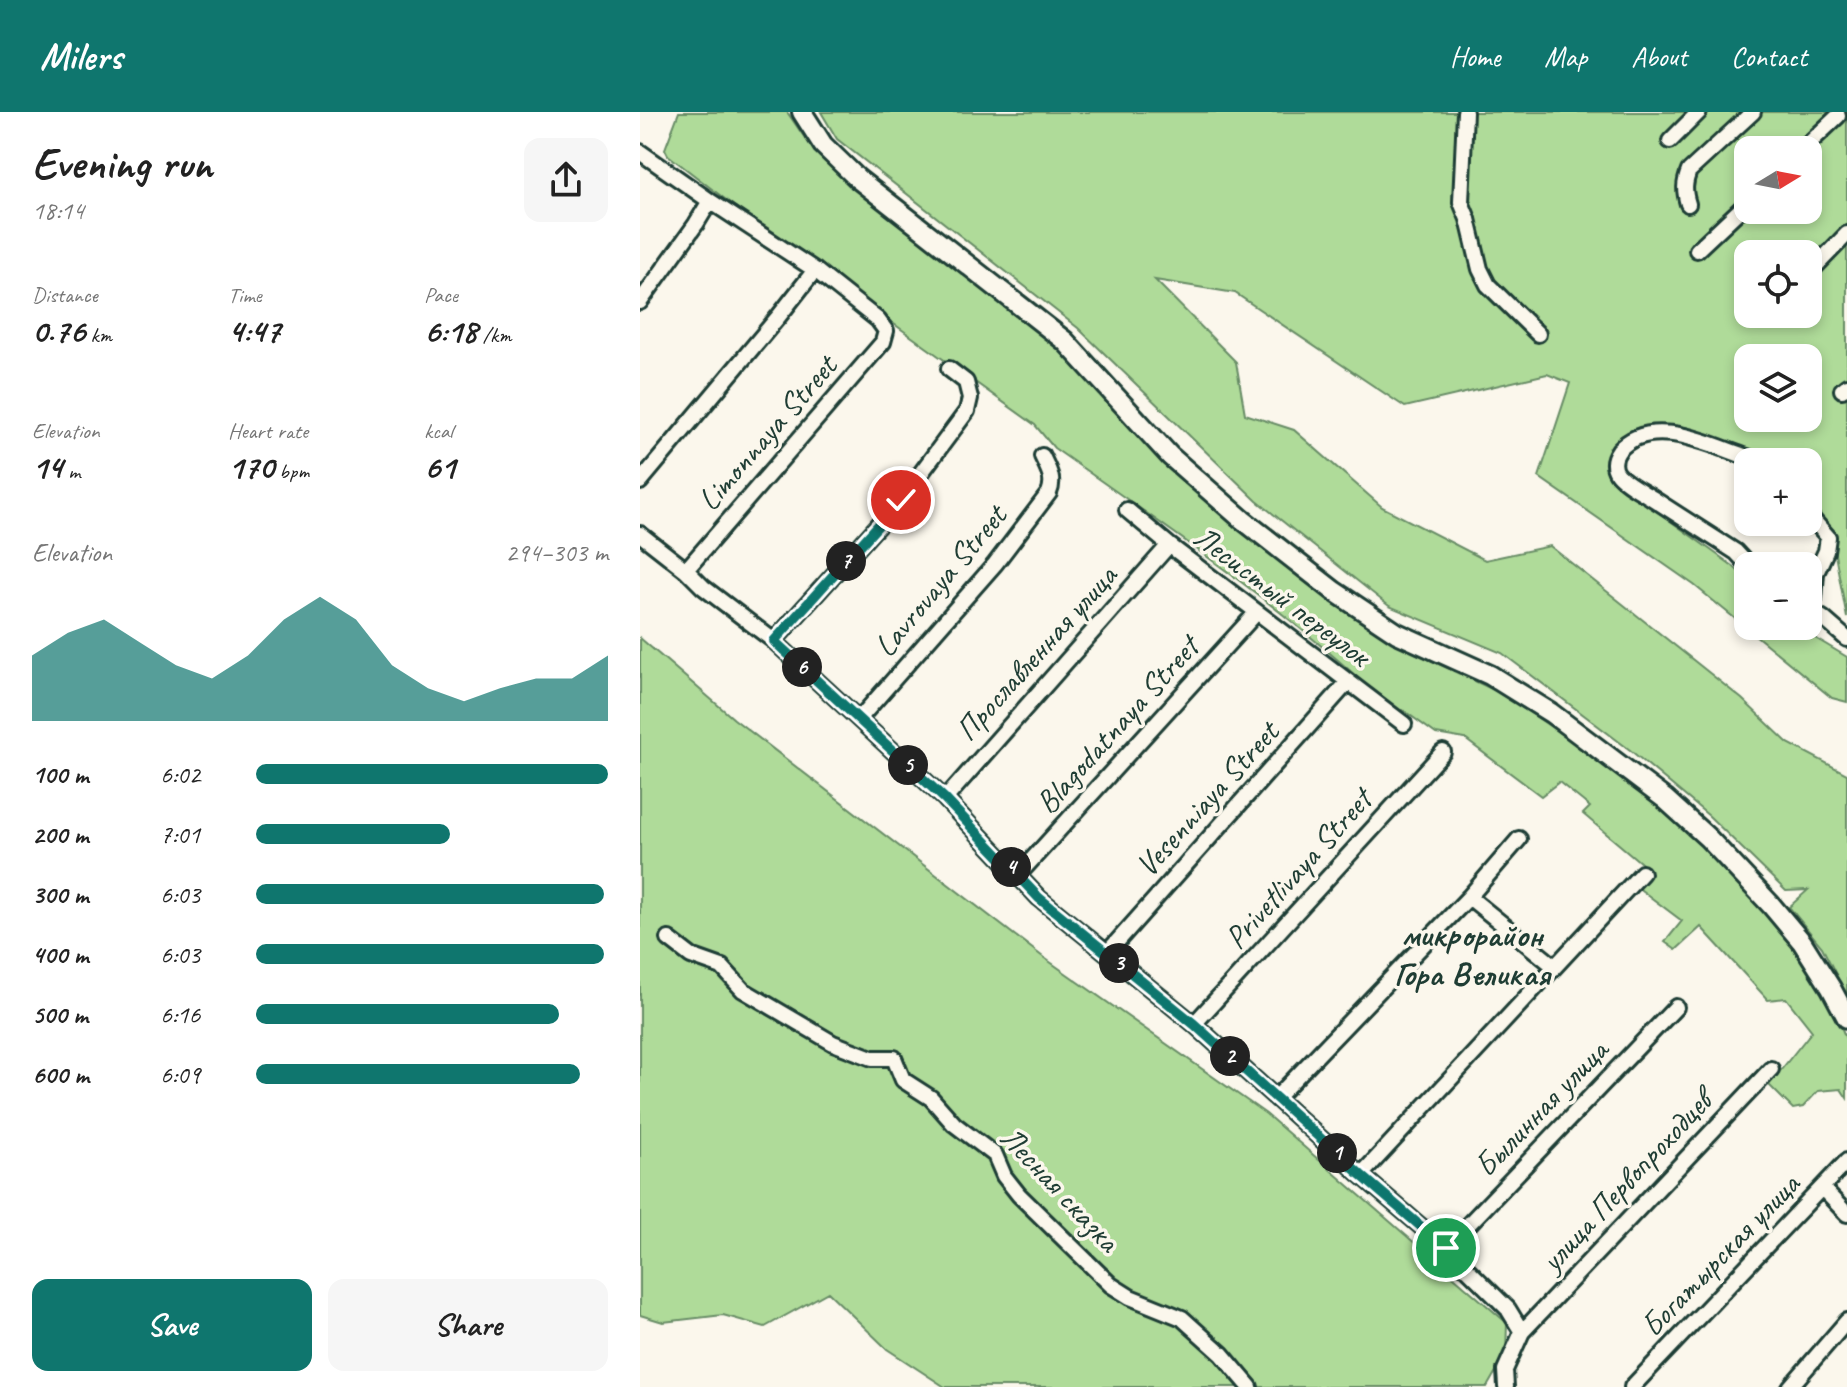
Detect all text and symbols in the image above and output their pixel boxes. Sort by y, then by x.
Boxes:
text: Milers [40,33,122,80]
text: Home [1450,39,1500,74]
text: Map [1544,39,1587,74]
text: About [1631,39,1687,74]
text: Contact [1731,39,1807,74]
text: Evening run [32,136,212,191]
north arrow [1734,136,1822,224]
map controls [1734,136,1822,640]
button: share [524,138,608,222]
text: 18:14 [32,194,84,227]
button: locate [1734,240,1822,328]
text: Distance [32,281,98,309]
text: Time [228,281,262,309]
text: Pace [424,281,458,309]
text: 0.76 [32,309,85,352]
text: 4:47 [228,309,281,352]
text: 6:18 [424,309,477,352]
text: km [85,321,112,349]
text: /km [477,321,511,349]
street label: Limonnaya Street [688,344,848,519]
button: layers [1734,344,1822,432]
text: Elevation [32,417,100,445]
text: Heart rate [228,417,308,445]
text: kcal [424,417,453,445]
text: 14 [32,445,63,488]
text: 170 [228,445,274,488]
text: 61 [424,445,455,488]
button: + [1734,448,1822,536]
text: m [63,457,80,485]
text: bpm [274,457,309,485]
pin [867,466,935,534]
icon: check [879,478,923,522]
street label: Lavrovaya Street [865,494,1018,665]
street label: Лесистый переулок [1186,516,1381,678]
text: Elevation [32,536,112,569]
text: 294–303 m [505,536,608,569]
pin: 7 [826,541,866,581]
text: 7 [841,547,851,575]
button: − [1734,552,1822,640]
street label: Прославленная улица [946,555,1127,749]
street label: Blagodatnaya Street [1027,624,1210,822]
pin: 6 [782,647,822,687]
text: 6 [797,653,807,681]
street label: Vesenniaya Street [1126,710,1290,885]
pin: 5 [888,745,928,785]
text: 5 [903,751,913,779]
text: 100 m [32,758,88,791]
text: 6:02 [160,758,200,791]
street label: Privetlivaya Street [1215,777,1384,957]
text: 200 m [32,818,88,851]
text: 7:01 [160,818,200,851]
pin: 4 [991,847,1031,887]
text: 4 [1006,853,1016,881]
text: 300 m [32,878,88,911]
text: 6:03 [160,878,200,911]
district label: микрорайон Гора Великая [1394,913,1553,995]
text: 400 m [32,938,88,971]
text: 6:03 [160,938,200,971]
pin: 3 [1099,943,1139,983]
text: 3 [1114,949,1124,977]
text: 500 m [32,998,88,1031]
text: 6:16 [160,998,200,1031]
street label: Былинная улица [1465,1029,1619,1185]
pin: 2 [1210,1036,1250,1076]
text: 2 [1225,1042,1235,1070]
text: 600 m [32,1058,89,1091]
text: 6:09 [160,1058,200,1091]
street label: улица Первопроходцев [1530,1076,1725,1282]
street label: Лесная сказка [991,1118,1130,1262]
pin: 1 [1317,1133,1357,1173]
text: 1 [1332,1139,1342,1167]
street label: Богатырская улица [1632,1163,1810,1345]
pin [1412,1214,1480,1282]
icon: arrive [1424,1226,1468,1270]
button: Save [32,1279,312,1371]
button: Share [328,1279,608,1371]

